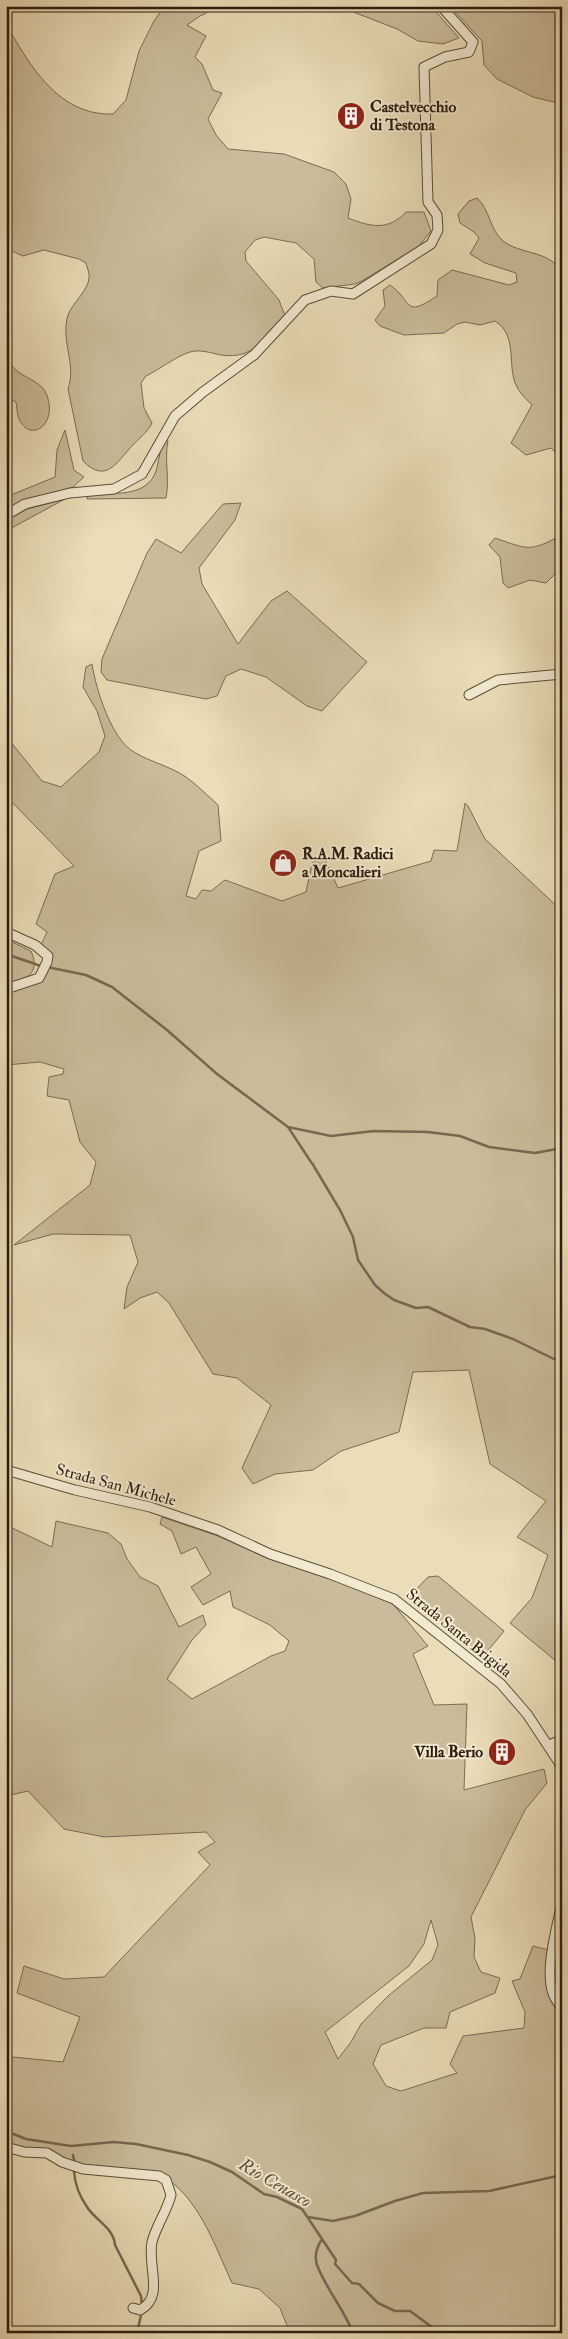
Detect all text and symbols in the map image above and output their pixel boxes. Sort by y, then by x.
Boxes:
place label: Castelvecchio di Testona [370,97,456,135]
building icon: Castelvecchio di Testona [336,101,366,131]
place label: R.A.M. Radici a Moncalieri [302,844,394,882]
shop icon: R.A.M. Radici a Moncalieri [268,848,298,878]
street label: Strada San Michele [54,1459,179,1511]
street label: Strada Santa Brigida [402,1584,516,1682]
building icon: Villa Berio [487,1737,517,1767]
place label: Villa Berio [413,1742,483,1762]
water label: Rio Cenasco [234,2153,315,2213]

